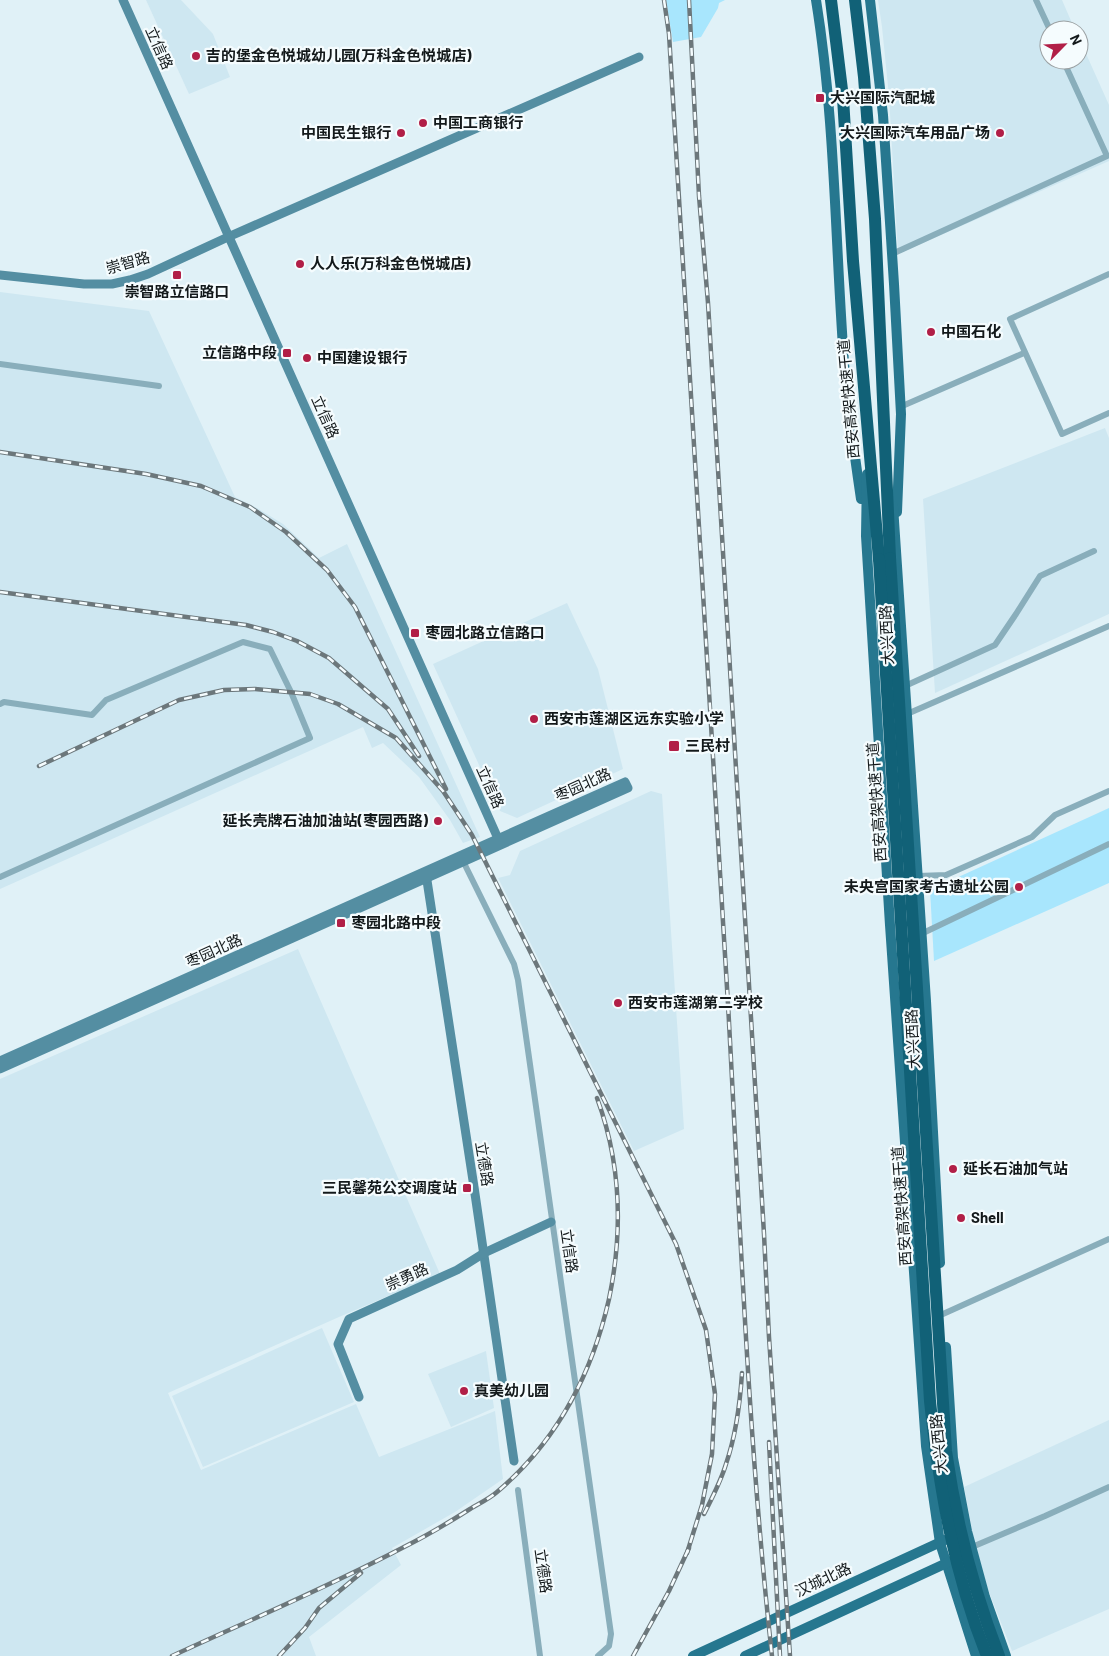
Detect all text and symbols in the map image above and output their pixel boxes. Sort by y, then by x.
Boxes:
north arrow [1039,20,1089,70]
street label: 立信路 [143,23,177,72]
text: N [1067,32,1086,47]
place label: 吉的堡金色悦城幼儿园(万科金色悦城店) [206,46,472,64]
marker: 吉的堡金色悦城幼儿园(万科金色悦城店) [190,50,202,62]
place label: 大兴国际汽配城 [830,88,935,106]
marker: 大兴国际汽配城 [814,92,826,104]
place label: 中国工商银行 [433,113,523,131]
marker: 中国工商银行 [417,117,429,129]
place label: 中国民生银行 [301,123,391,141]
place label: 大兴国际汽车用品广场 [840,123,990,141]
marker: 中国民生银行 [395,127,407,139]
marker: 大兴国际汽车用品广场 [994,127,1006,139]
street label: 崇智路 [104,247,152,277]
place label: 人人乐(万科金色悦城店) [310,254,471,272]
marker: 人人乐(万科金色悦城店) [294,258,306,270]
marker: 崇智路立信路口 [171,269,183,281]
place label: 崇智路立信路口 [124,282,230,300]
place label: 中国石化 [941,322,1001,340]
marker: 中国石化 [925,326,937,338]
street label: 西安高架快速干道 [834,339,862,460]
place label: 立信路中段 [202,343,277,361]
marker: 立信路中段 [281,347,293,359]
place label: 中国建设银行 [317,348,407,366]
marker: 中国建设银行 [301,352,313,364]
street label: 立信路 [309,392,343,441]
street label: 大兴西路 [875,605,897,665]
place label: 枣园北路立信路口 [425,623,545,641]
marker: 枣园北路立信路口 [409,627,421,639]
place label: 西安市莲湖区远东实验小学 [544,709,724,727]
marker: 西安市莲湖区远东实验小学 [528,713,540,725]
place label: 三民村 [685,736,730,754]
marker: 三民村 [667,739,681,753]
street label: 西安高架快速干道 [863,742,889,863]
street label: 立信路 [474,762,508,811]
street label: 枣园北路 [552,764,614,805]
place label: 延长壳牌石油加油站(枣园西路) [223,811,429,829]
marker: 延长壳牌石油加油站(枣园西路) [432,815,444,827]
place label: 未央宫国家考古遗址公园 [844,877,1009,895]
marker: 未央宫国家考古遗址公园 [1013,881,1025,893]
place label: 枣园北路中段 [351,913,441,931]
marker: 枣园北路中段 [335,917,347,929]
street label: 枣园北路 [183,930,245,971]
place label: 西安市莲湖第二学校 [628,993,763,1011]
marker: 西安市莲湖第二学校 [612,997,624,1009]
street label: 大兴西路 [901,1009,923,1069]
street label: 立德路 [473,1140,497,1187]
street label: 西安高架快速干道 [888,1146,914,1267]
place label: 延长石油加气站 [963,1159,1068,1177]
marker: 延长石油加气站 [947,1163,959,1175]
place label: 三民馨苑公交调度站 [322,1178,457,1196]
marker: 三民馨苑公交调度站 [461,1182,473,1194]
place label: Shell [971,1208,1004,1226]
marker: Shell [955,1212,967,1224]
street label: 立信路 [558,1227,582,1274]
street label: 崇勇路 [382,1259,431,1293]
place label: 真美幼儿园 [474,1381,549,1399]
marker: 真美幼儿园 [458,1385,470,1397]
street label: 大兴西路 [926,1413,950,1475]
street label: 立德路 [532,1547,556,1594]
street label: 汉城北路 [792,1558,854,1600]

